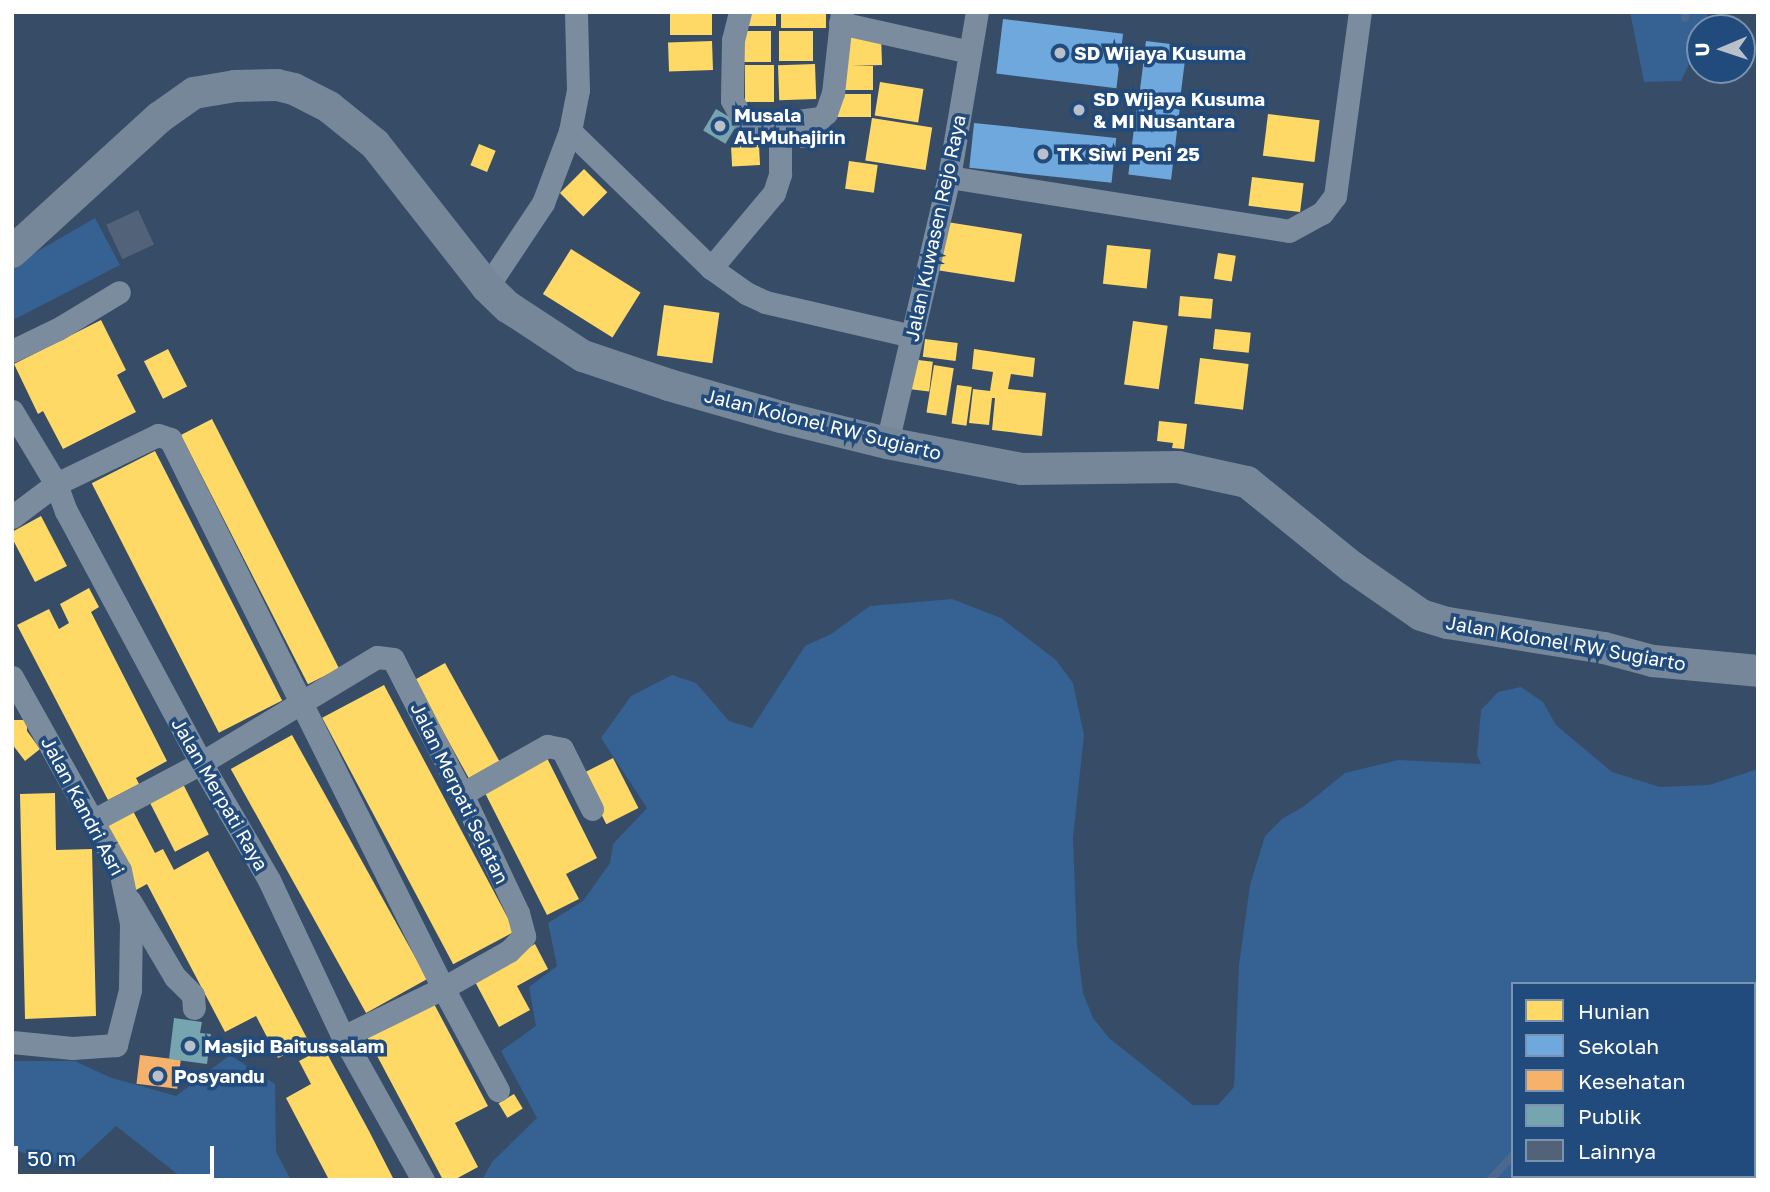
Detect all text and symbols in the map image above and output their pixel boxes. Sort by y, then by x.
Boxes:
north arrow [1686,14,1756,84]
place label: SD Wijaya Kusuma [1074,42,1246,64]
text: U [1690,42,1713,57]
marker: SD Wijaya Kusuma [1052,45,1068,61]
place label: SD Wijaya Kusuma & MI Nusantara [1093,88,1265,132]
marker: SD Wijaya Kusuma & MI Nusantara [1071,102,1087,118]
place label: Musala Al-Muhajirin [734,104,845,148]
street label: Jalan Kuwasen Rejo Raya [900,113,970,343]
marker: Musala Al-Muhajirin [712,118,728,134]
place label: TK Siwi Peni 25 [1057,143,1200,165]
marker: TK Siwi Peni 25 [1035,146,1051,162]
street label: Jalan Kolonel RW Sugiarto [702,384,944,464]
street label: Jalan Kolonel RW Sugiarto [1444,611,1688,675]
street label: Jalan Merpati Selatan [406,699,514,887]
street label: Jalan Merpati Raya [167,713,273,875]
street label: Jalan Kandri Asri [37,733,129,879]
legend [1511,982,1756,1178]
text: Hunian [1578,998,1650,1024]
text: Sekolah [1578,1033,1659,1059]
place label: Masjid Baitussalam [204,1035,384,1057]
marker: Masjid Baitussalam [182,1038,198,1054]
place label: Posyandu [174,1065,265,1087]
marker: Posyandu [148,1066,168,1086]
text: Kesehatan [1578,1068,1685,1094]
text: Publik [1578,1103,1642,1129]
scale bar [18,1132,217,1176]
text: Lainnya [1578,1138,1656,1164]
text: 50 m [27,1145,76,1171]

